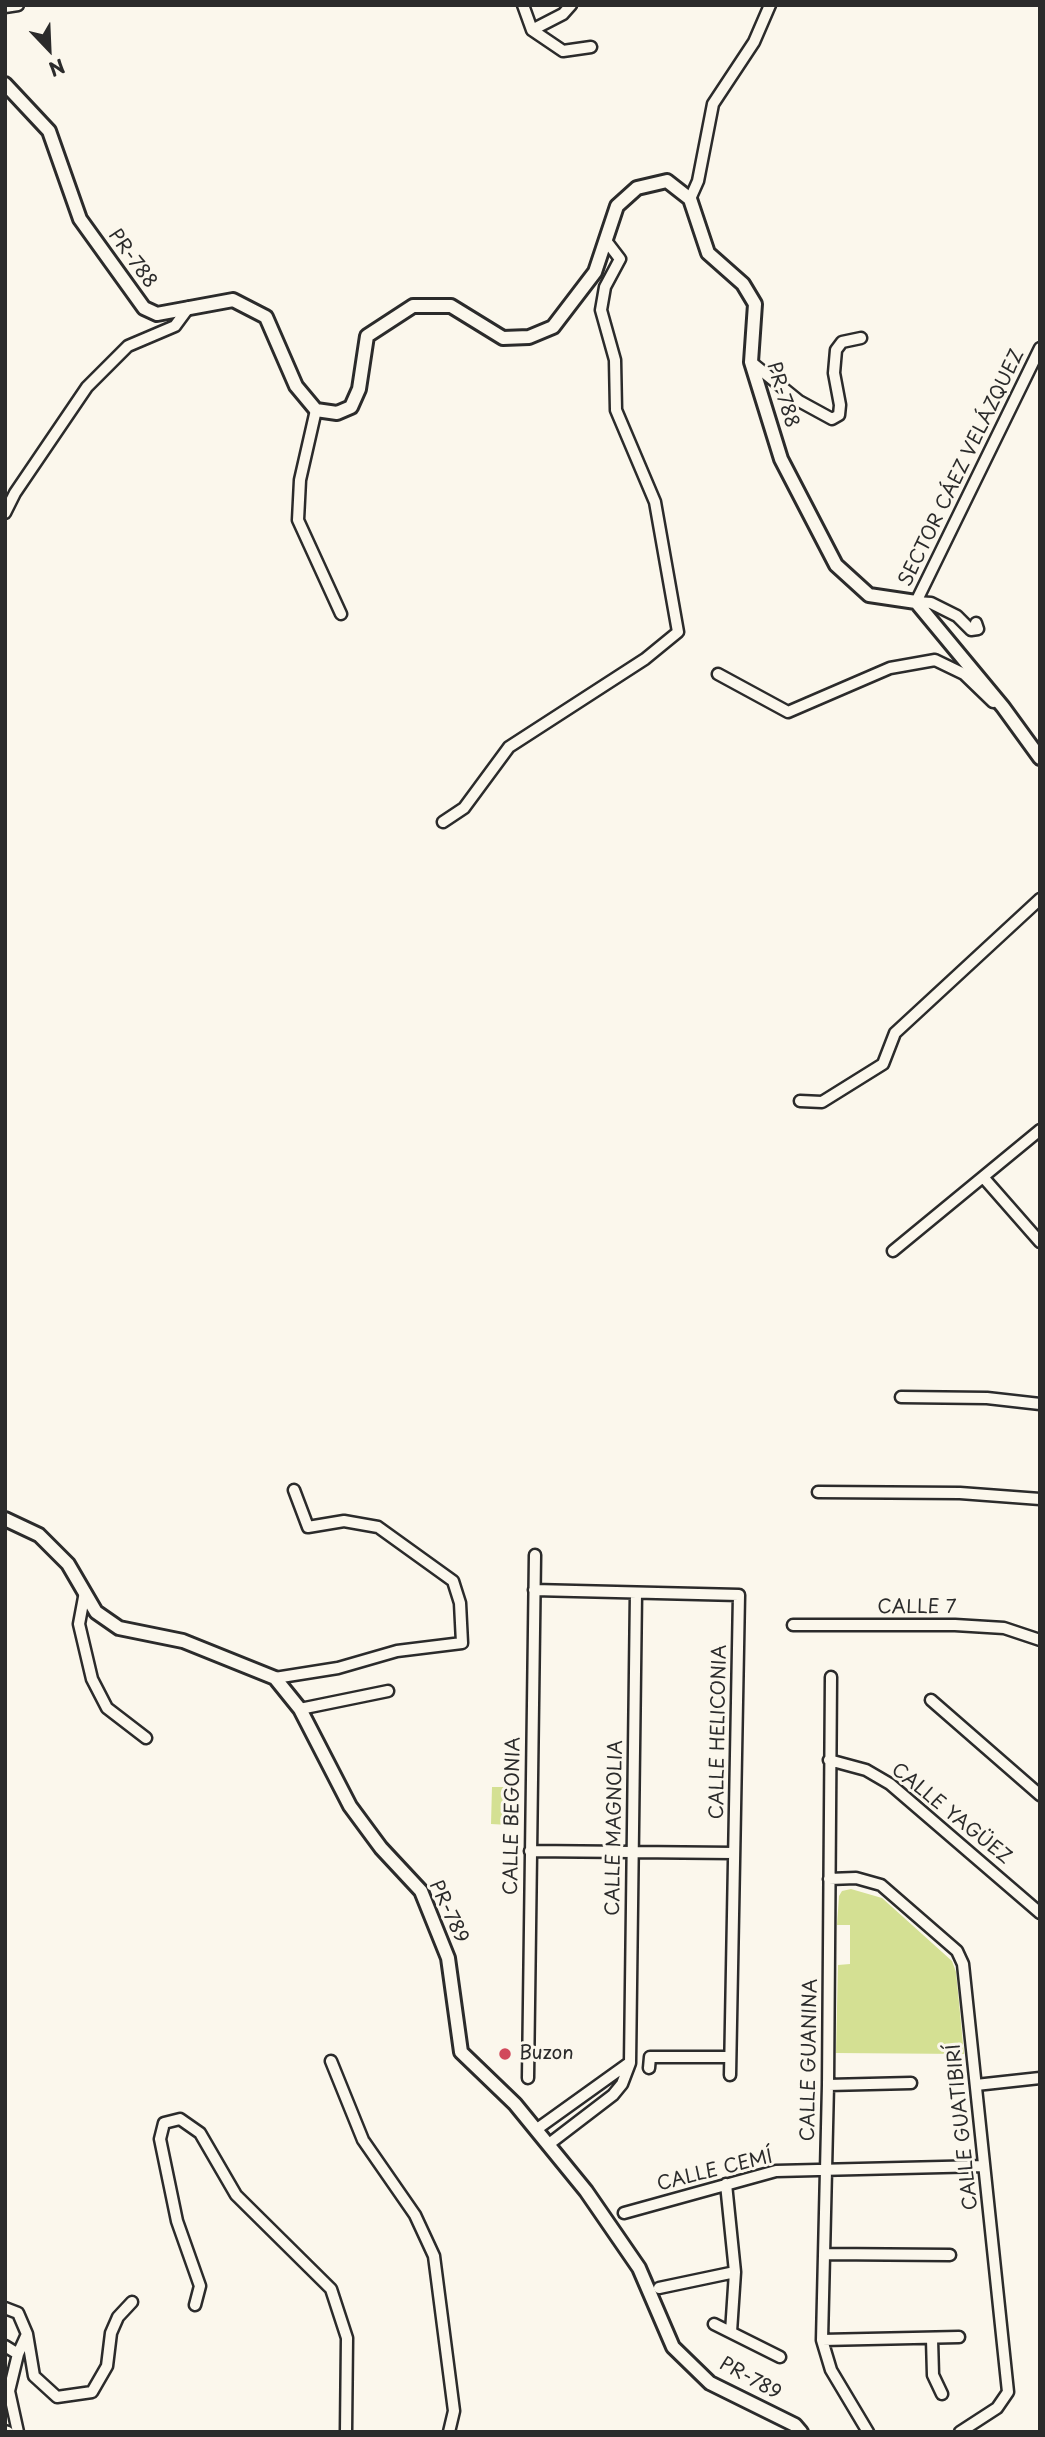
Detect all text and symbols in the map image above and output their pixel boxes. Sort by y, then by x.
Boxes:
north arrow [14,14,84,84]
text: N [45,53,70,84]
street label: PR-788 [103,225,161,293]
street label: SECTOR CÁEZ VELÁZQUEZ [894,346,1030,590]
street label: PR-788 [761,359,803,431]
street label: CALLE 7 [877,1597,957,1619]
street label: CALLE HELICONIA [706,1644,732,1820]
street label: CALLE BEGONIA [500,1737,526,1895]
street label: CALLE MAGNOLIA [602,1740,628,1916]
street label: CALLE YAGÜEZ [886,1759,1016,1869]
street label: PR-789 [424,1877,472,1947]
street label: CALLE GUANINA [797,1979,823,2141]
place label: Buzon [519,2043,574,2065]
street label: CALLE GUATIBIRÍ [943,2043,983,2211]
marker: Buzon [497,2046,513,2062]
street label: CALLE CEMÍ [655,2146,775,2196]
street label: PR-789 [715,2353,785,2405]

